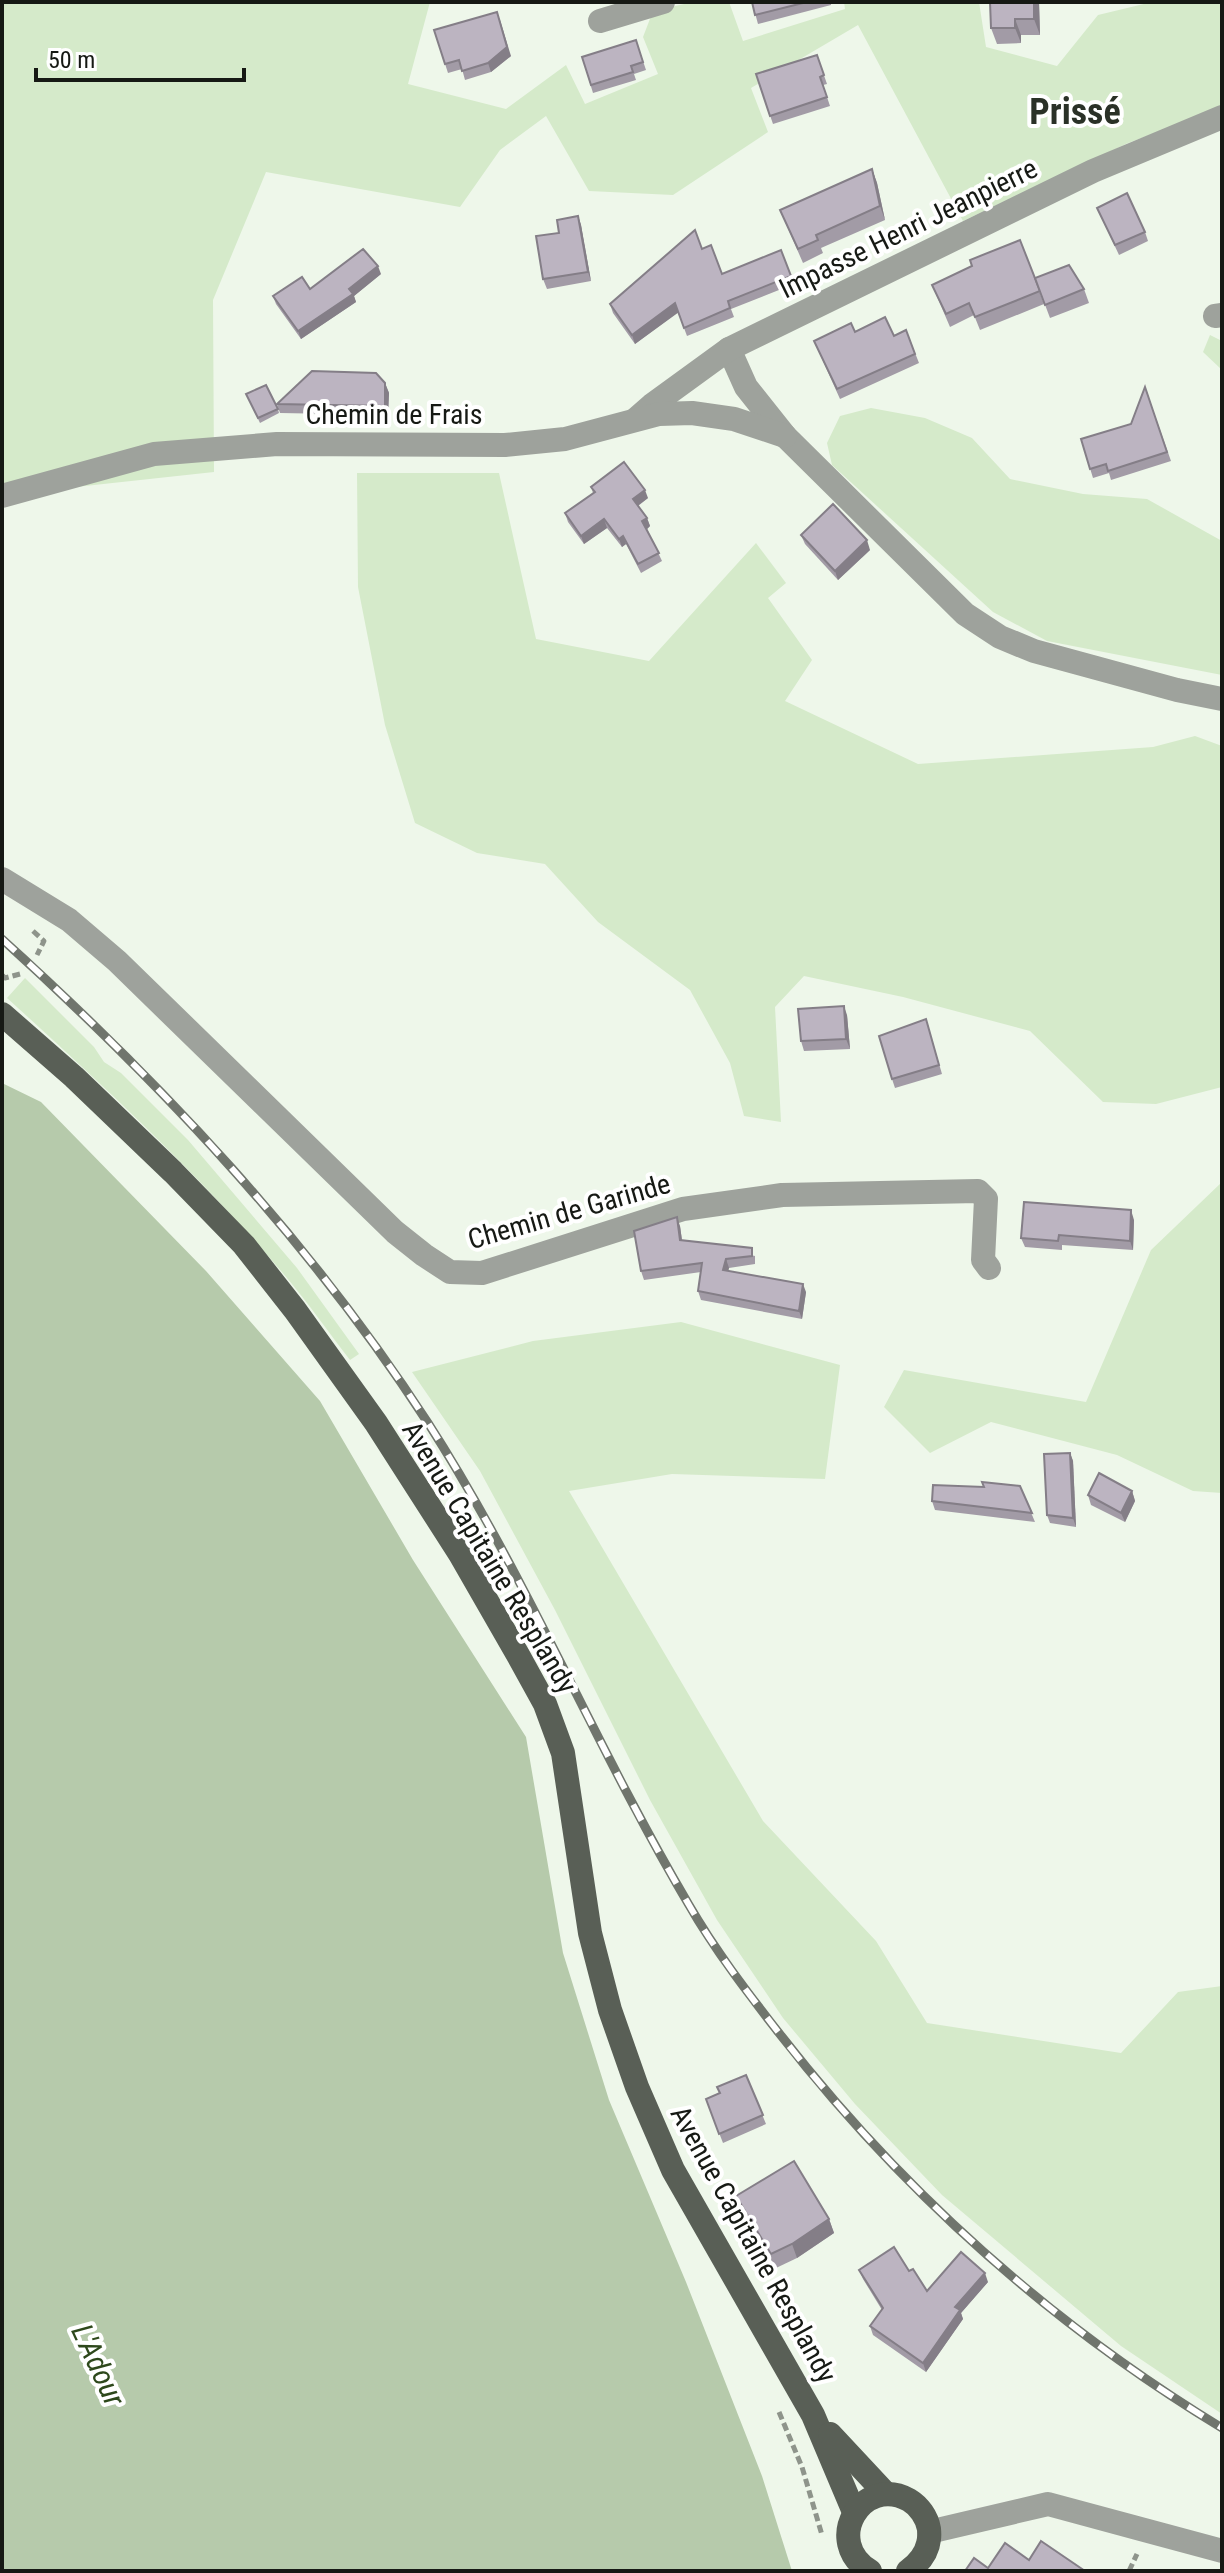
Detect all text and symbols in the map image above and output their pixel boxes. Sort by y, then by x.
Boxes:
scale bar [36,32,244,82]
text: 50 m [48,46,95,74]
district label: Prissé [1029,91,1121,133]
street label: Impasse Henri Jeanpierre [774,152,1043,305]
street label: Chemin de Frais [305,398,483,431]
street label: Chemin de Garinde [464,1167,674,1256]
street label: Avenue Capitaine Resplandy [395,1415,584,1699]
street label: Avenue Capitaine Resplandy [664,2100,844,2389]
water label: L'Adour [64,2318,133,2412]

